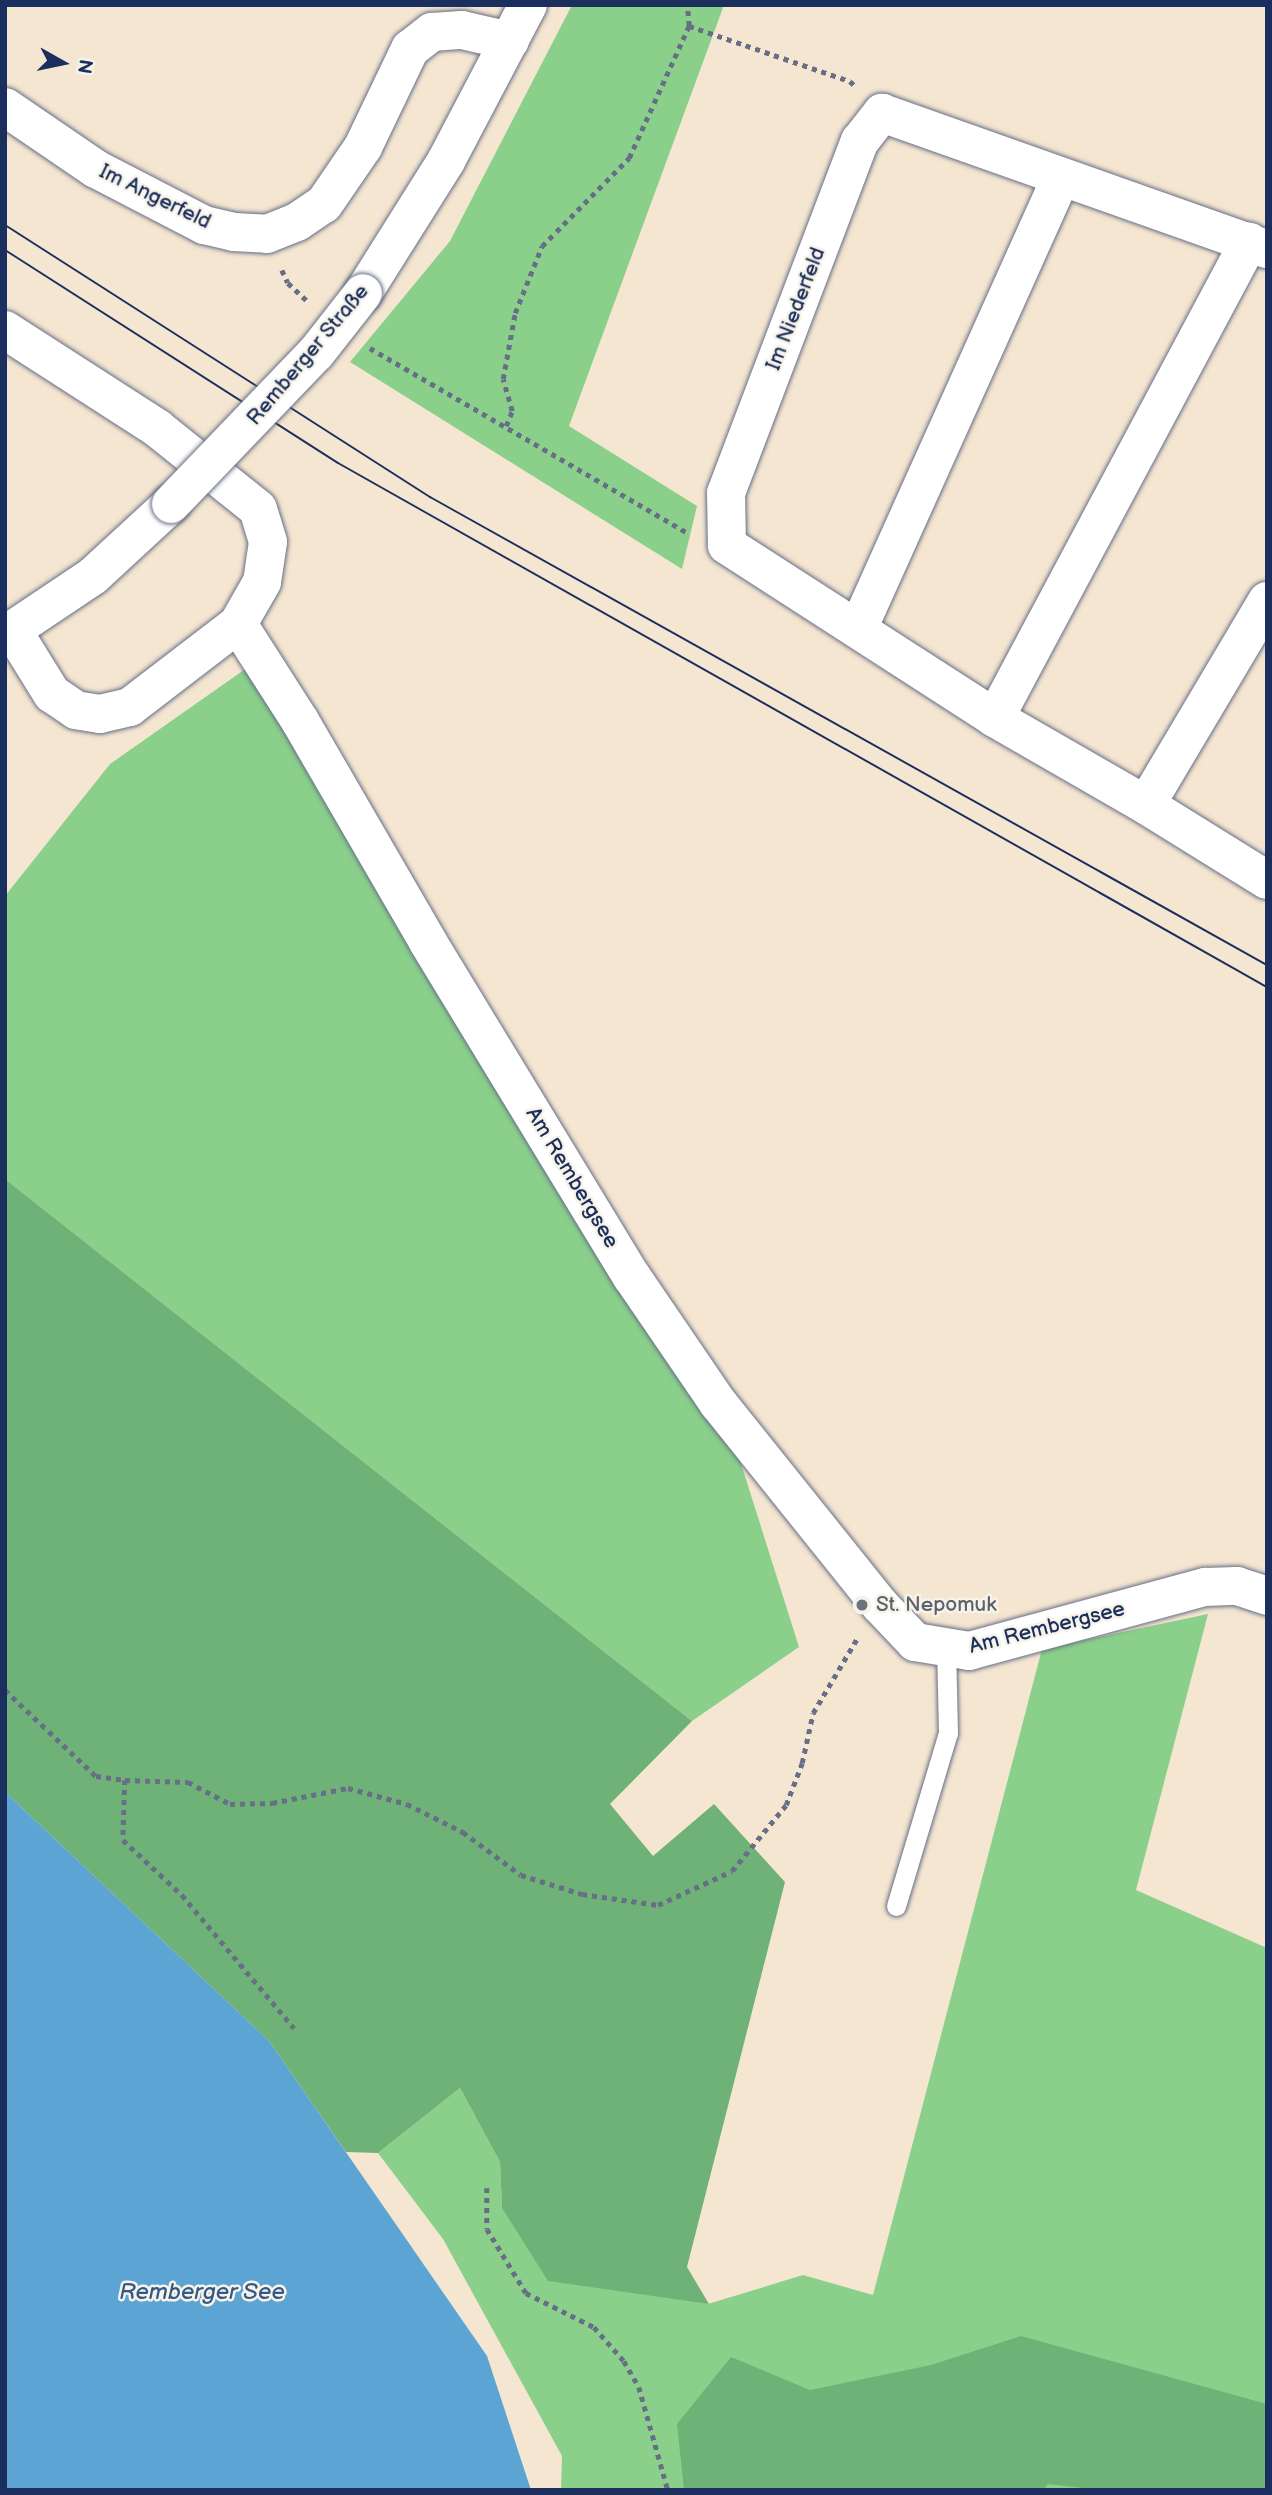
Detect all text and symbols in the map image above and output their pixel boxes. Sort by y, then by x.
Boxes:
north arrow [28,28,98,98]
text: N [72,58,97,75]
street label: Im Angerfeld [95,159,215,235]
street label: Im Niederfeld [761,244,831,374]
street label: Remberger Straße [242,279,374,431]
street label: Am Rembergsee [520,1103,624,1253]
place label: St. Nepomuk [876,1592,997,1618]
street label: Am Rembergsee [966,1596,1128,1660]
marker: St. Nepomuk [854,1597,870,1613]
water label: Remberger See [119,2278,285,2306]

